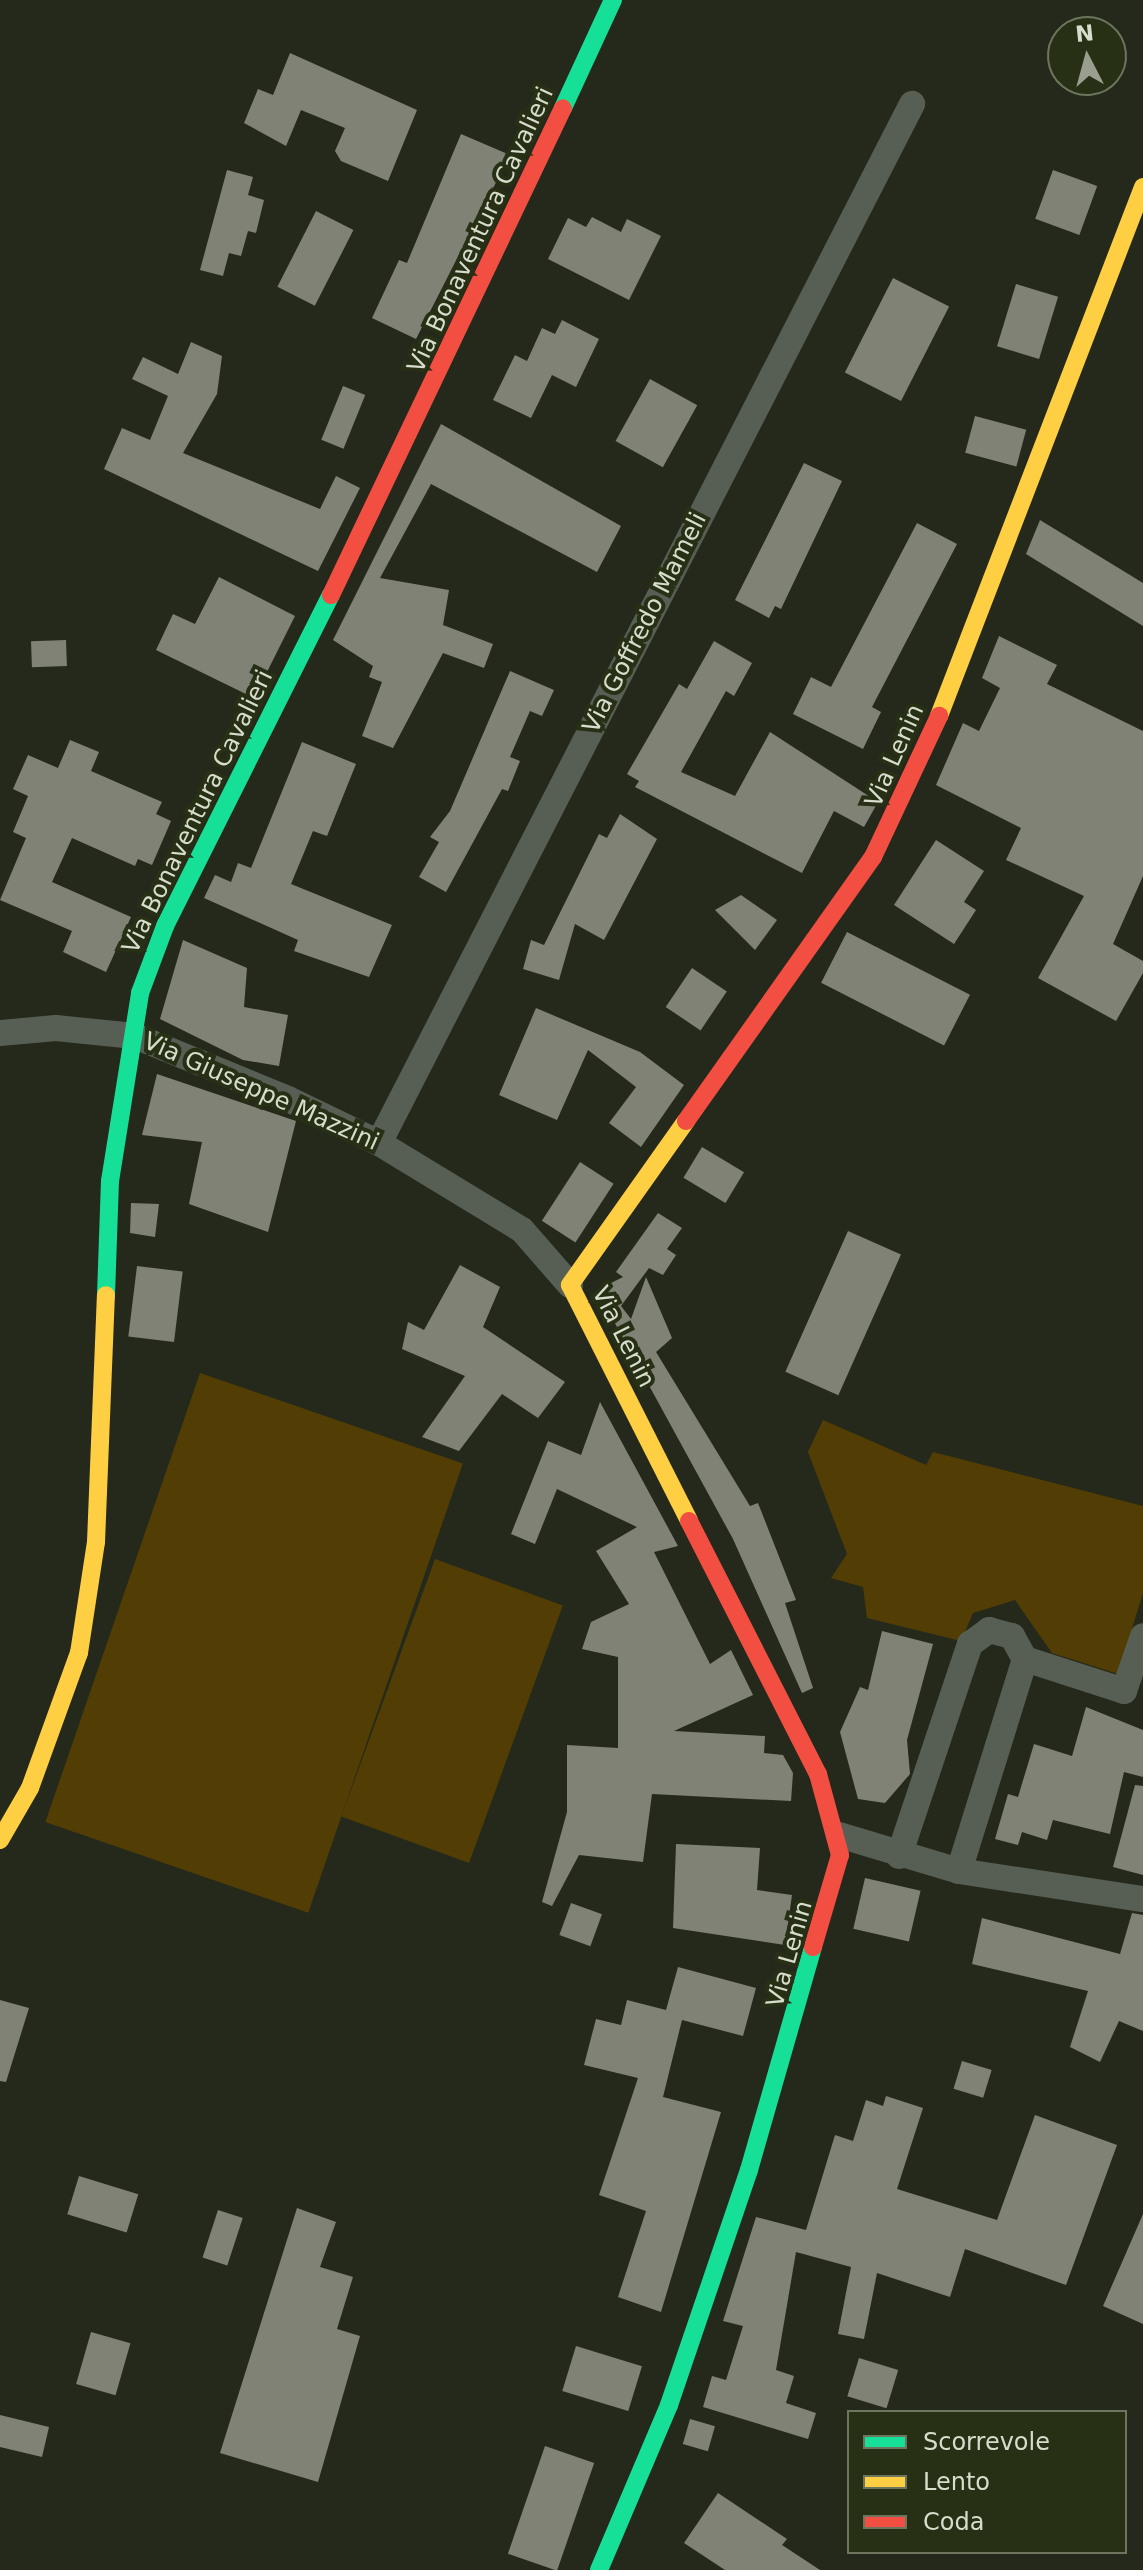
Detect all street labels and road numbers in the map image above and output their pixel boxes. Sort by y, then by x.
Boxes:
street label: Via Bonaventura Cavalieri [402,83,560,377]
street label: Via Goffredo Mameli [577,508,713,738]
street label: Via Bonaventura Cavalieri [117,665,279,959]
street label: Via Lenin [860,700,930,812]
street label: Via Giuseppe Mazzini [139,1027,383,1157]
street label: Via Lenin [585,1282,661,1392]
street label: Via Lenin [761,1897,819,2011]

